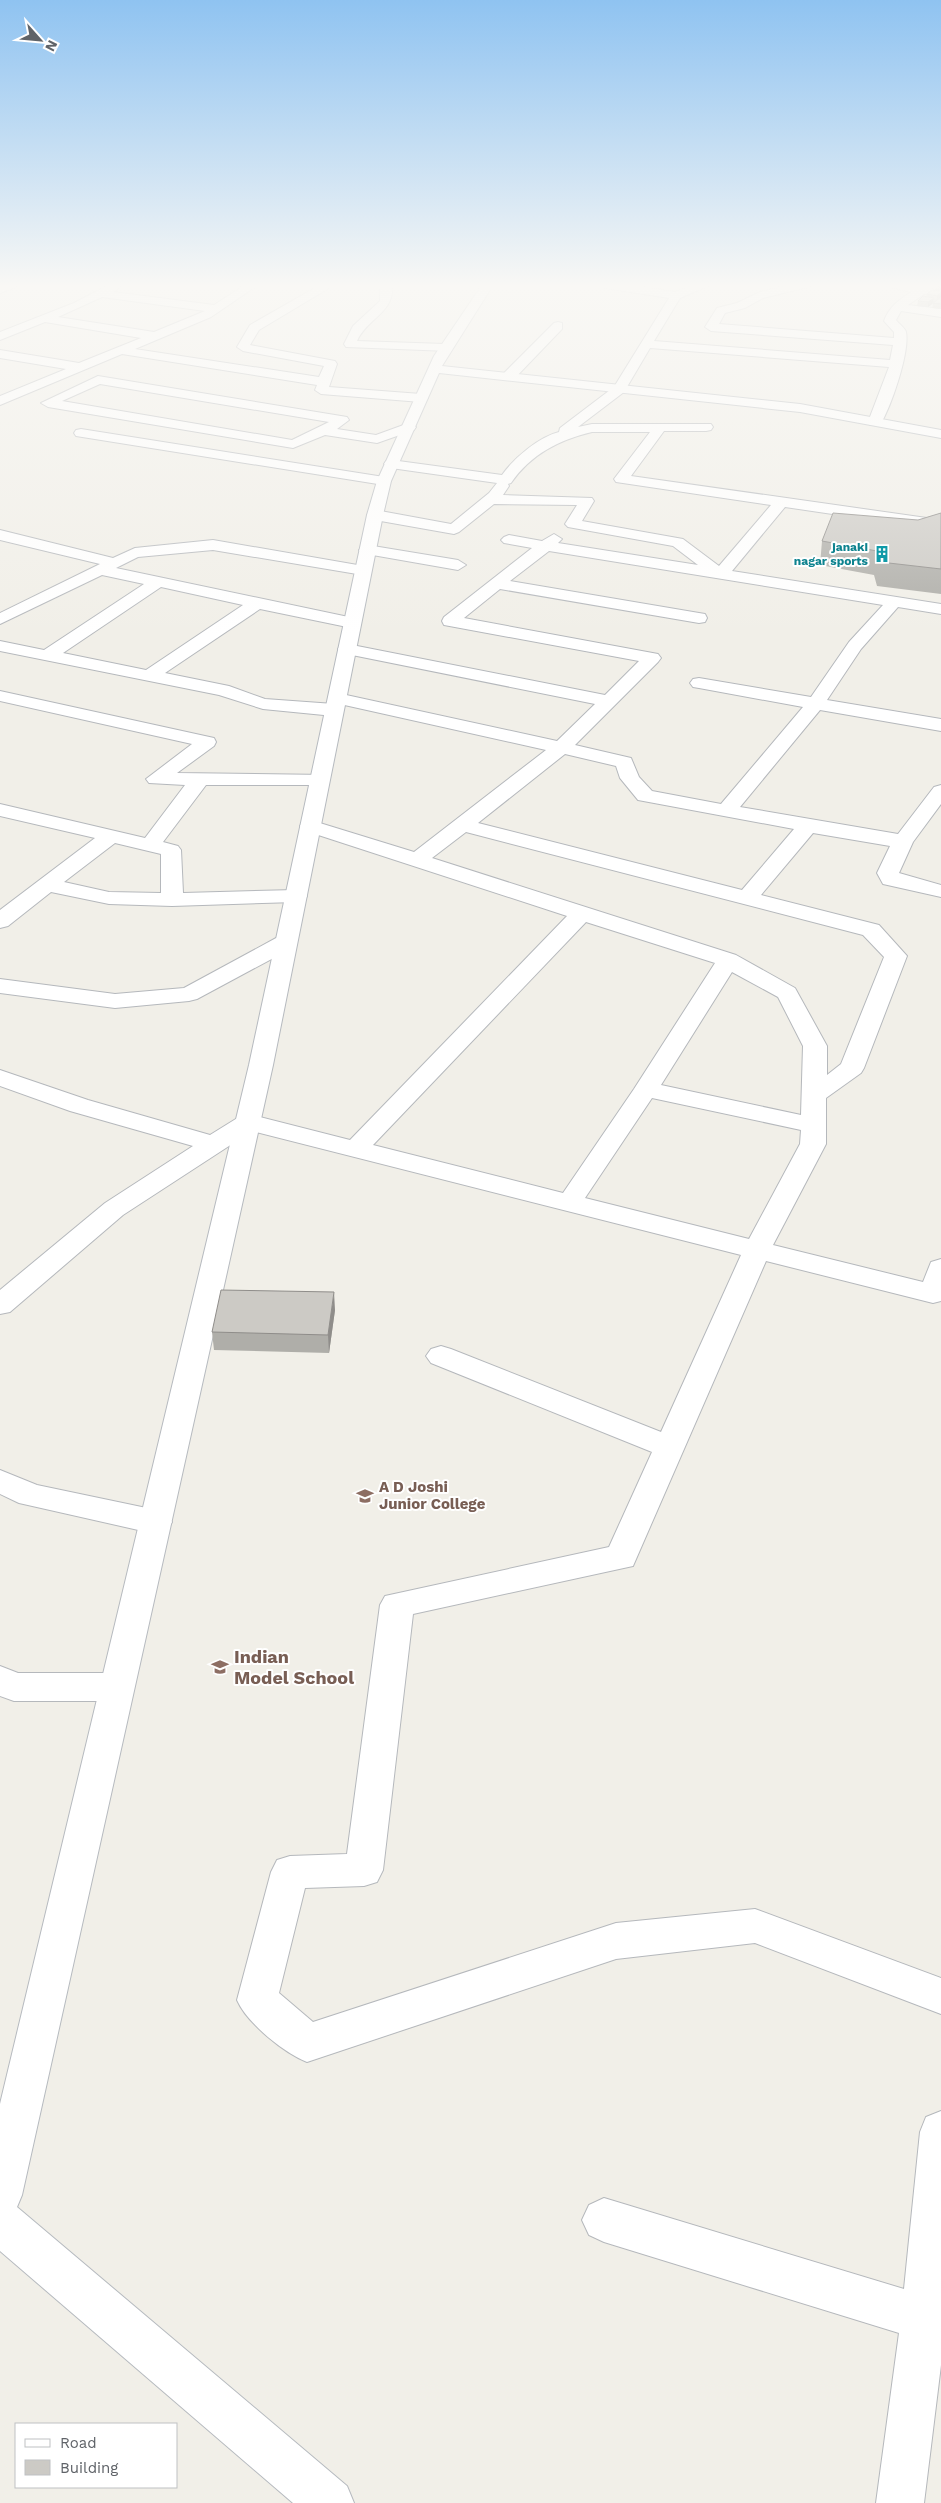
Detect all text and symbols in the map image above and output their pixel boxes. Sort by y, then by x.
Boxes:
north arrow [15,15,65,65]
text: N [42,38,61,54]
place label: janaki nagar sports [794,540,869,568]
building icon: janaki nagar sports [872,544,892,564]
place label: A D Joshi Junior College [379,1478,486,1513]
school or university icon: A D Joshi Junior College [355,1486,375,1506]
place label: Indian Model School [234,1646,354,1688]
school or university icon: Indian Model School [210,1657,230,1677]
legend [15,2423,178,2488]
text: Road [60,2434,97,2452]
text: Building [60,2459,118,2477]

